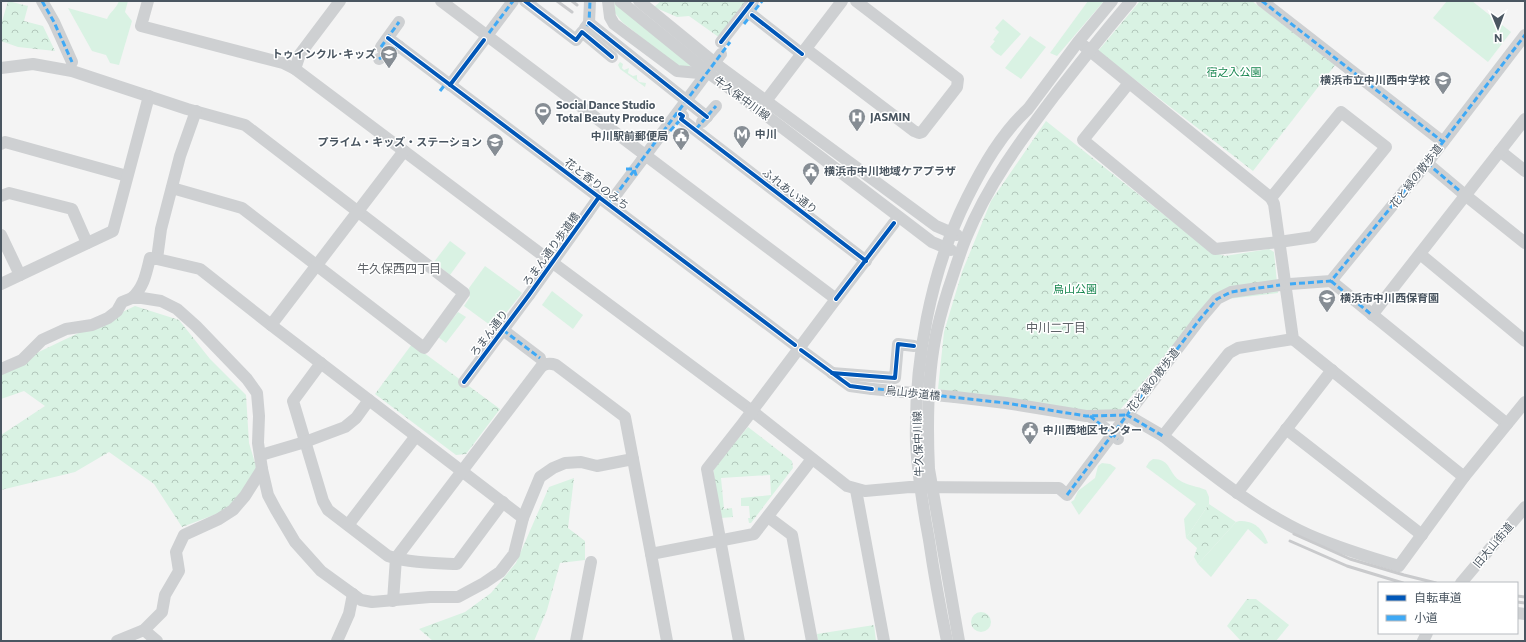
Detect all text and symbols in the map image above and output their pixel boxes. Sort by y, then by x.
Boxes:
north arrow [1478,8,1518,48]
text: N [1494,32,1502,45]
school or university icon: トゥインクル･キッズ [379,44,399,69]
place label: トゥインクル･キッズ [272,47,376,60]
park label: 宿之入公園 [1207,65,1262,78]
school or university icon: 横浜市立中川西中学校 [1433,70,1453,95]
street label: 牛久保中川線 [712,73,773,122]
place label: 横浜市立中川西中学校 [1320,73,1430,86]
place label: Social Dance Studio Total Beauty Produce [556,98,664,124]
sports icon: Social Dance Studio Total Beauty Produce [533,101,553,126]
hospital icon: JASMIN [847,107,867,132]
place label: JASMIN [870,110,910,124]
metro station icon: 中川 [732,124,752,149]
public building icon: 中川駅前郵便局 [671,126,691,151]
place label: 中川 [755,127,777,140]
place label: 中川駅前郵便局 [591,129,668,142]
school or university icon: プライム・キッズ・ステーション [485,132,505,157]
place label: プライム・キッズ・ステーション [317,135,482,148]
street label: 花と緑の散歩道 [1387,141,1444,210]
street label: 花と香りのみち [563,155,632,212]
public building icon: 横浜市中川地域ケアプラザ [801,161,821,186]
place label: 横浜市中川地域ケアプラザ [824,164,956,177]
street label: ふれあい通り [760,165,820,216]
street label: ろまん通り歩道橋 [519,209,582,288]
district label: 牛久保西四丁目 [357,261,441,275]
park label: 烏山公園 [1053,282,1097,295]
school or university icon: 横浜市中川西保育園 [1317,288,1337,313]
place label: 横浜市中川西保育園 [1340,291,1439,304]
street label: ろまん通り [467,307,510,359]
district label: 中川二丁目 [1026,320,1086,334]
street label: 花と緑の散歩道 [1124,345,1181,414]
street label: 烏山歩道橋 [885,383,941,402]
street label: 牛久保中川線 [910,411,925,477]
public building icon: 中川西地区センター [1020,420,1040,445]
place label: 中川西地区センター [1043,423,1142,436]
street label: 旧大山街道 [1470,519,1515,570]
legend [1378,582,1518,634]
text: 自転車道 [1414,590,1462,604]
text: 小道 [1414,610,1438,624]

